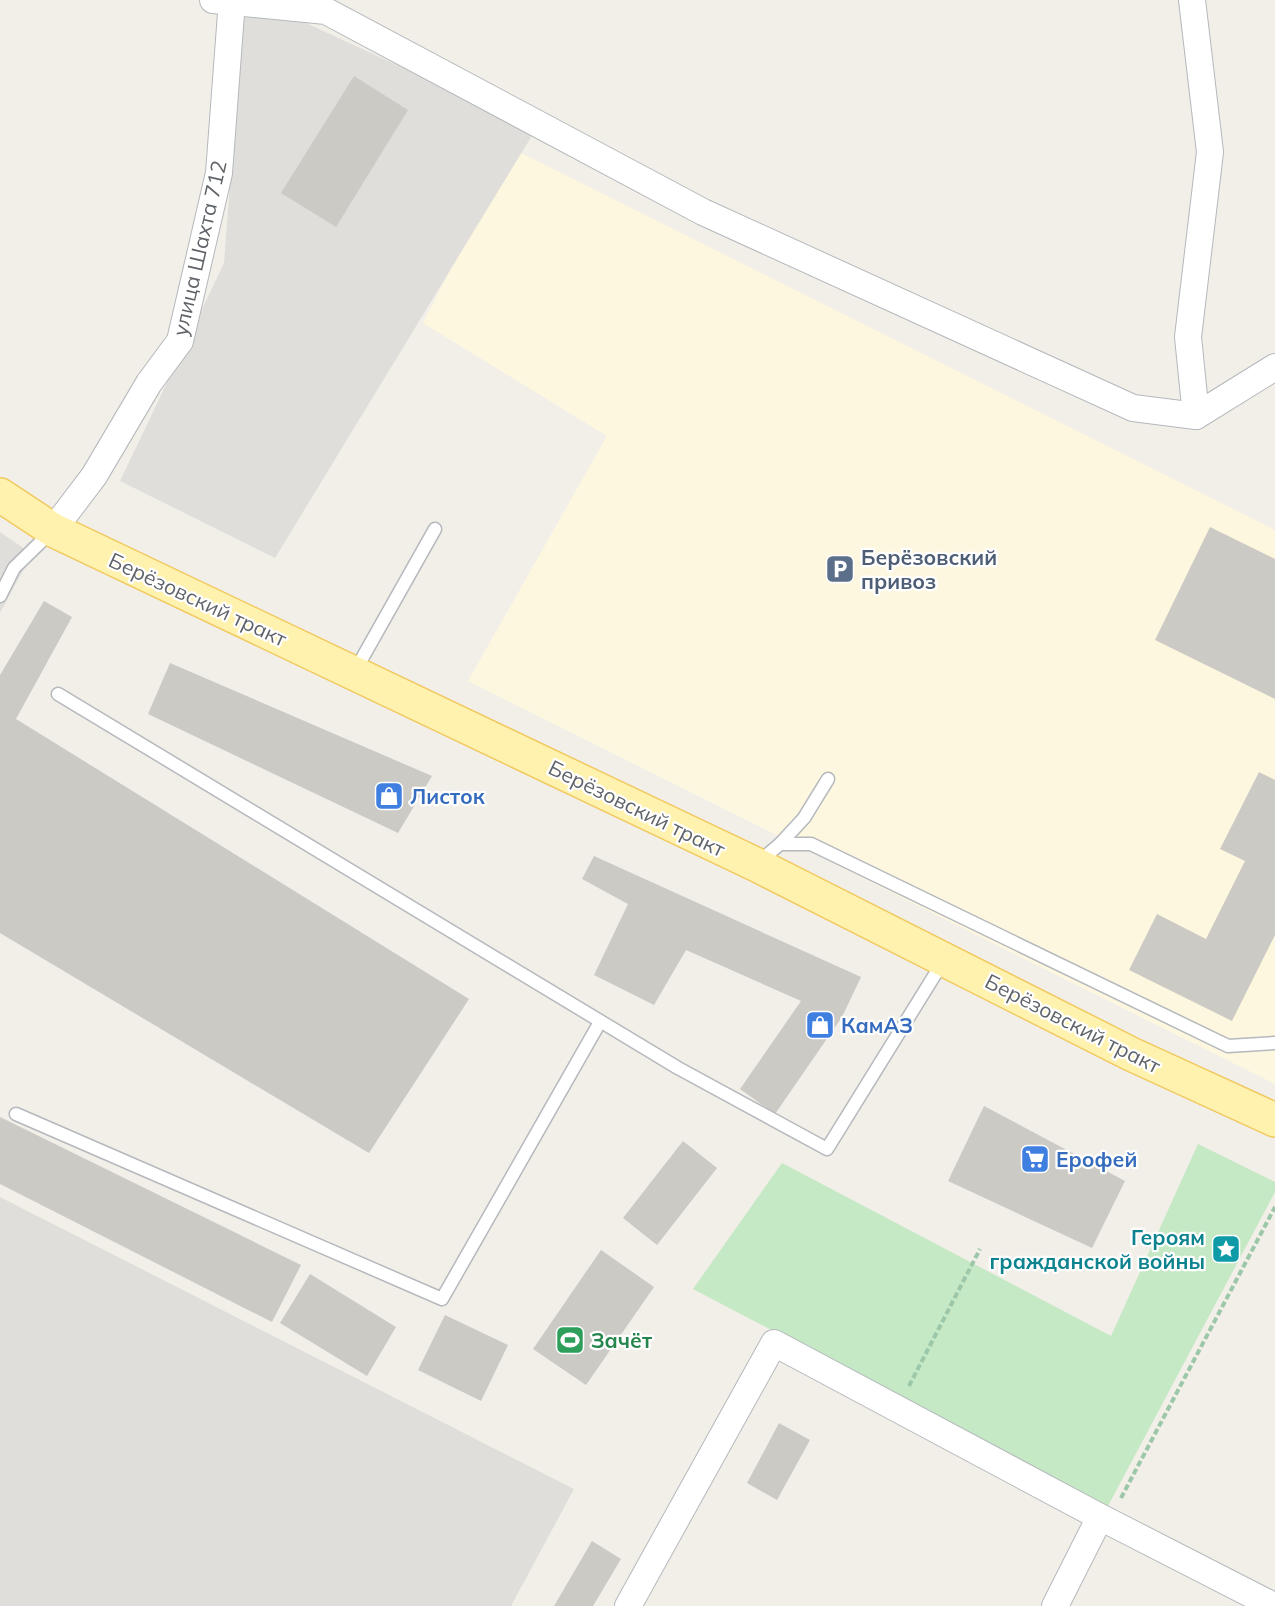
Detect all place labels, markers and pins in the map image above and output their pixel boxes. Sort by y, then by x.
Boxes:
place label: Берёзовский привоз [861,544,997,594]
parking icon: Берёзовский привоз [824,553,856,585]
shop icon: Листок [373,780,405,812]
place label: Листок [410,783,486,809]
shop icon: КамАЗ [804,1009,836,1041]
place label: КамАЗ [841,1012,913,1038]
supermarket icon: Ерофей [1019,1143,1051,1175]
place label: Ерофей [1056,1146,1137,1172]
place label: Героям гражданской войны [990,1224,1205,1274]
place icon: Героям гражданской войны [1210,1233,1242,1265]
sports icon: Зачёт [554,1324,586,1356]
place label: Зачёт [591,1327,653,1353]

